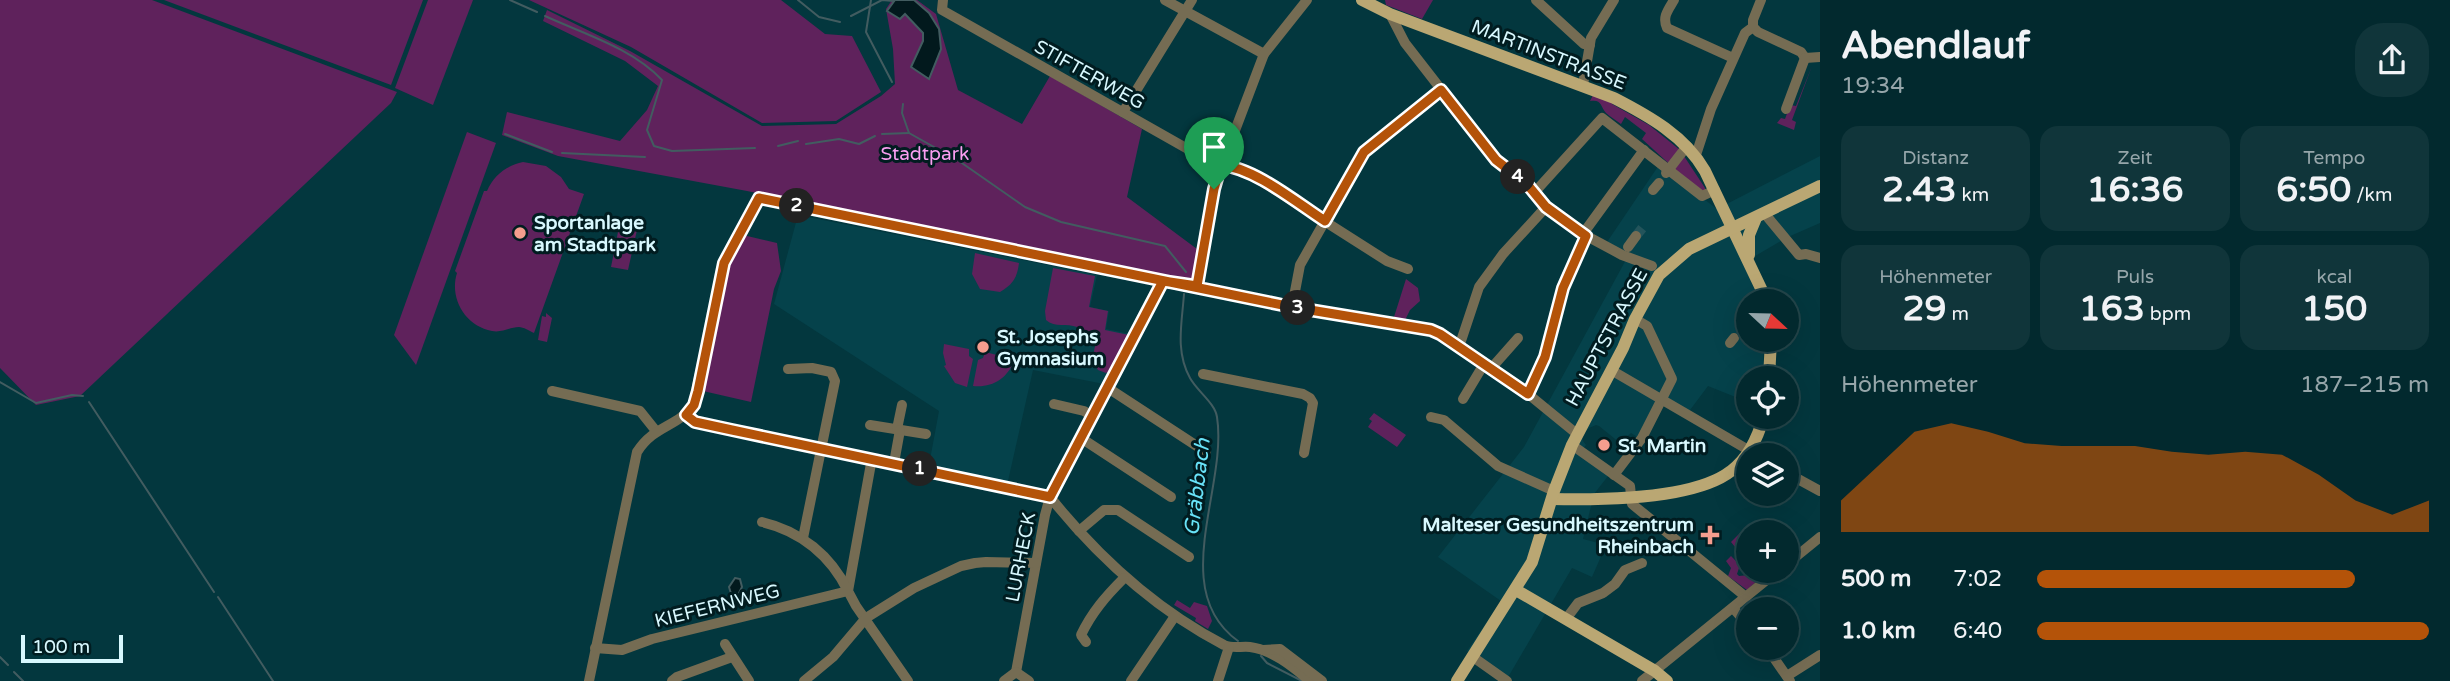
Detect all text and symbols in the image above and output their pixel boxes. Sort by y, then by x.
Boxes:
street label: MARTINSTRASSE [1468,15,1629,95]
text: Abendlauf [1841,23,2030,69]
button: share [2355,23,2429,97]
street label: STIFTERWEG [1031,36,1148,114]
text: 19:34 [1841,72,1905,100]
pin [1184,117,1244,189]
icon: arrive [1195,128,1233,166]
park label: Stadtpark [881,143,969,165]
text: Distanz [1902,147,1969,169]
text: Zeit [2118,147,2152,169]
text: Tempo [2303,147,2365,169]
pin: 4 [1500,160,1536,194]
text: 4 [1512,165,1523,187]
text: 2.43 [1882,169,1956,211]
text: 16:36 [2086,169,2184,211]
text: 6:50 [2276,169,2351,211]
text: km [1956,184,1989,206]
text: /km [2351,184,2392,206]
pin: 2 [780,188,814,224]
text: 2 [791,194,802,216]
place label: Sportanlage am Stadtpark [534,212,656,257]
marker: Sportanlage am Stadtpark [512,225,528,241]
street label: HAUPTSTRASSE [1561,265,1652,410]
text: Höhenmeter [1879,266,1992,288]
text: Puls [2116,266,2154,288]
text: kcal [2316,266,2352,288]
text: 29 [1902,288,1946,330]
text: 163 [2079,288,2145,330]
text: 150 [2301,288,2367,330]
north arrow [1736,289,1799,352]
map controls [1736,289,1799,660]
pin: 3 [1280,290,1316,326]
text: 3 [1292,296,1303,318]
text: m [1946,303,1969,325]
text: bpm [2145,303,2191,325]
place label: St. Josephs Gymnasium [997,326,1104,371]
marker: St. Josephs Gymnasium [975,339,991,355]
button: locate [1736,366,1799,429]
text: Höhenmeter [1841,371,1978,399]
text: 187–215 m [2300,371,2429,399]
place label: St. Martin [1618,435,1706,457]
water label: Gräbbach [1179,436,1216,537]
marker: St. Martin [1596,437,1612,453]
button: layers [1736,443,1799,506]
pin: 1 [902,452,937,486]
text: 1 [914,457,925,479]
street label: LURHECK [1002,510,1040,604]
place label: Malteser Gesundheitszentrum Rheinbach [1422,514,1694,558]
button: + [1736,520,1799,583]
marker: Malteser Gesundheitszentrum Rheinbach [1700,525,1720,545]
text: 500 m [1841,565,1911,593]
text: 7:02 [1953,565,2002,593]
street label: KIEFERNWEG [652,580,782,632]
button: − [1736,597,1799,660]
text: 1.0 km [1841,617,1916,645]
text: 6:40 [1953,617,2002,645]
scale bar [21,632,122,664]
text: 100 m [32,636,90,658]

